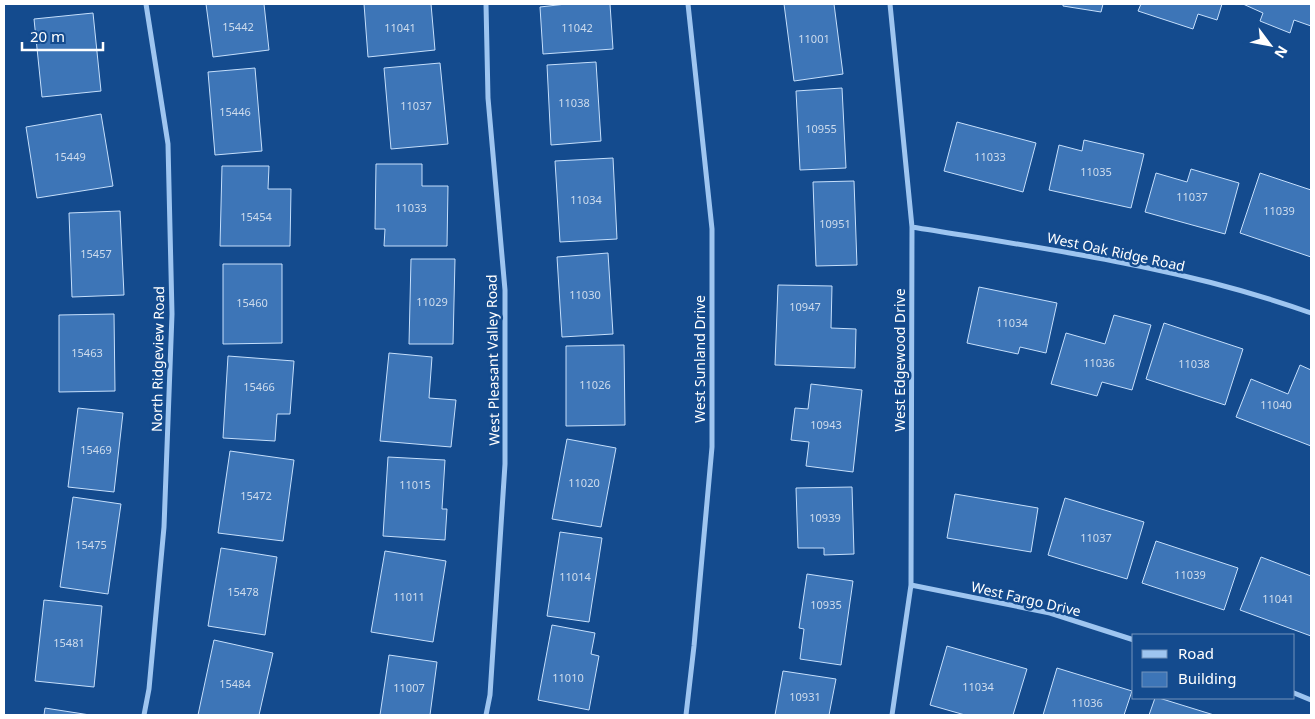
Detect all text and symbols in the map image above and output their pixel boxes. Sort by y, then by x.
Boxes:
house number: 15442 [222,19,254,34]
scale bar [22,20,104,52]
house number: 11041 [384,20,416,35]
house number: 11042 [561,20,593,35]
north arrow [1245,20,1295,70]
text: 20 m [30,26,65,46]
house number: 11001 [798,31,830,46]
text: N [1270,42,1293,62]
house number: 11038 [558,95,590,110]
house number: 11037 [400,98,432,113]
house number: 15446 [219,104,251,119]
house number: 10955 [805,121,837,136]
house number: 15449 [54,149,86,164]
house number: 11033 [974,149,1006,164]
house number: 11035 [1080,164,1112,179]
house number: 11037 [1176,189,1208,204]
house number: 11034 [570,192,602,207]
house number: 11033 [395,200,427,215]
house number: 11039 [1263,203,1295,218]
house number: 15454 [240,209,272,224]
house number: 10951 [819,216,851,231]
street label: West Oak Ridge Road [1045,228,1187,275]
house number: 15457 [80,246,112,261]
street label: West Pleasant Valley Road [482,274,503,446]
street label: North Ridgeview Road [147,286,168,432]
house number: 11030 [569,287,601,302]
street label: West Edgewood Drive [890,288,909,432]
house number: 11029 [416,294,448,309]
house number: 15460 [236,295,268,310]
street label: West Sunland Drive [690,295,709,423]
house number: 10947 [789,299,821,314]
house number: 11034 [996,315,1028,330]
house number: 15463 [71,345,103,360]
house number: 11036 [1083,355,1115,370]
house number: 11038 [1178,356,1210,371]
house number: 11026 [579,377,611,392]
house number: 15466 [243,379,275,394]
house number: 11040 [1260,397,1292,412]
house number: 10943 [810,417,842,432]
house number: 15469 [80,442,112,457]
house number: 11020 [568,475,600,490]
house number: 11015 [399,477,431,492]
house number: 15472 [240,488,272,503]
house number: 10939 [809,510,841,525]
house number: 11037 [1080,530,1112,545]
house number: 15475 [75,537,107,552]
house number: 11039 [1174,567,1206,582]
house number: 11014 [559,569,591,584]
street label: West Fargo Drive [969,577,1083,620]
house number: 15478 [227,584,259,599]
house number: 11011 [393,589,425,604]
house number: 11041 [1262,591,1294,606]
house number: 10935 [810,597,842,612]
legend [1132,634,1295,699]
house number: 15481 [53,635,85,650]
text: Road [1178,643,1214,663]
text: Building [1178,668,1236,688]
house number: 11010 [552,670,584,685]
house number: 15484 [219,676,251,691]
house number: 11034 [962,679,994,694]
house number: 11007 [393,680,425,695]
house number: 10931 [789,689,821,704]
house number: 11036 [1071,695,1103,710]

